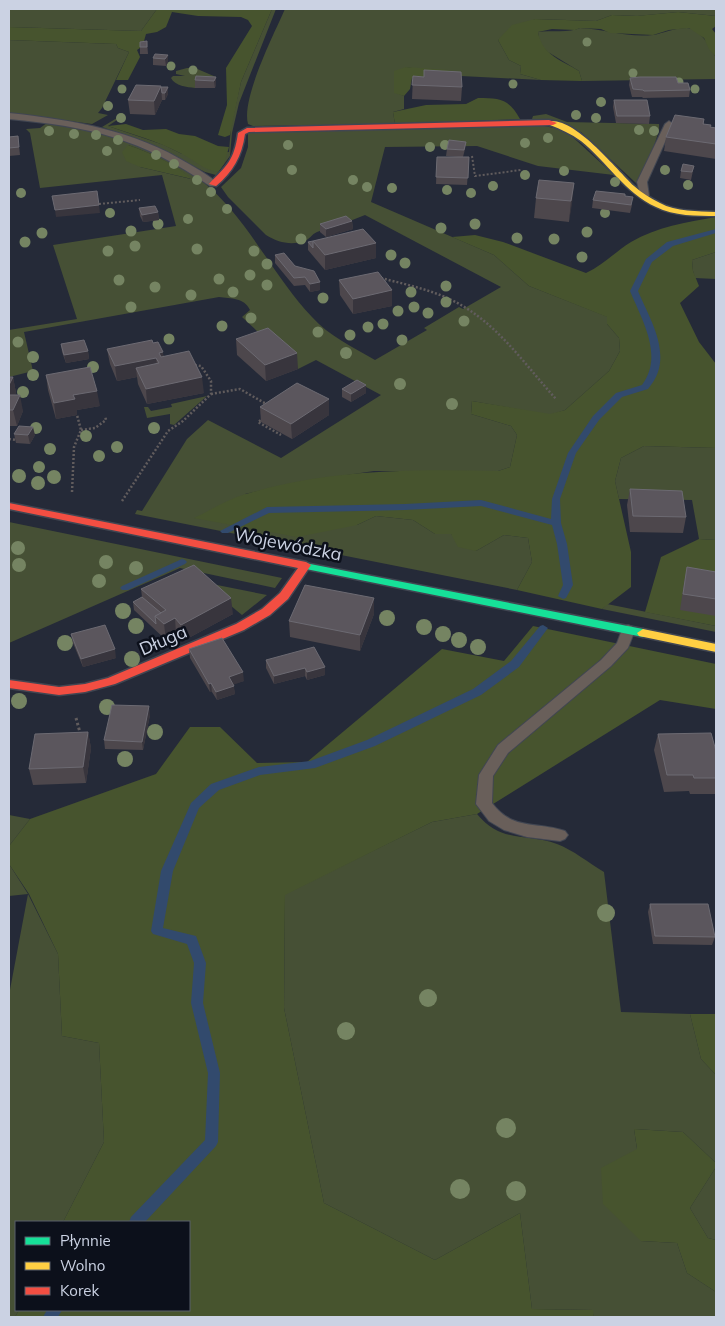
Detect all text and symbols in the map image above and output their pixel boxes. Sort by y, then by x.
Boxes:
street label: Wojewódzka [232,522,344,566]
street label: Długa [136,620,190,660]
legend [15,1221,190,1311]
text: Płynnie [60,1231,111,1250]
text: Wolno [60,1256,105,1275]
text: Korek [60,1281,99,1300]

